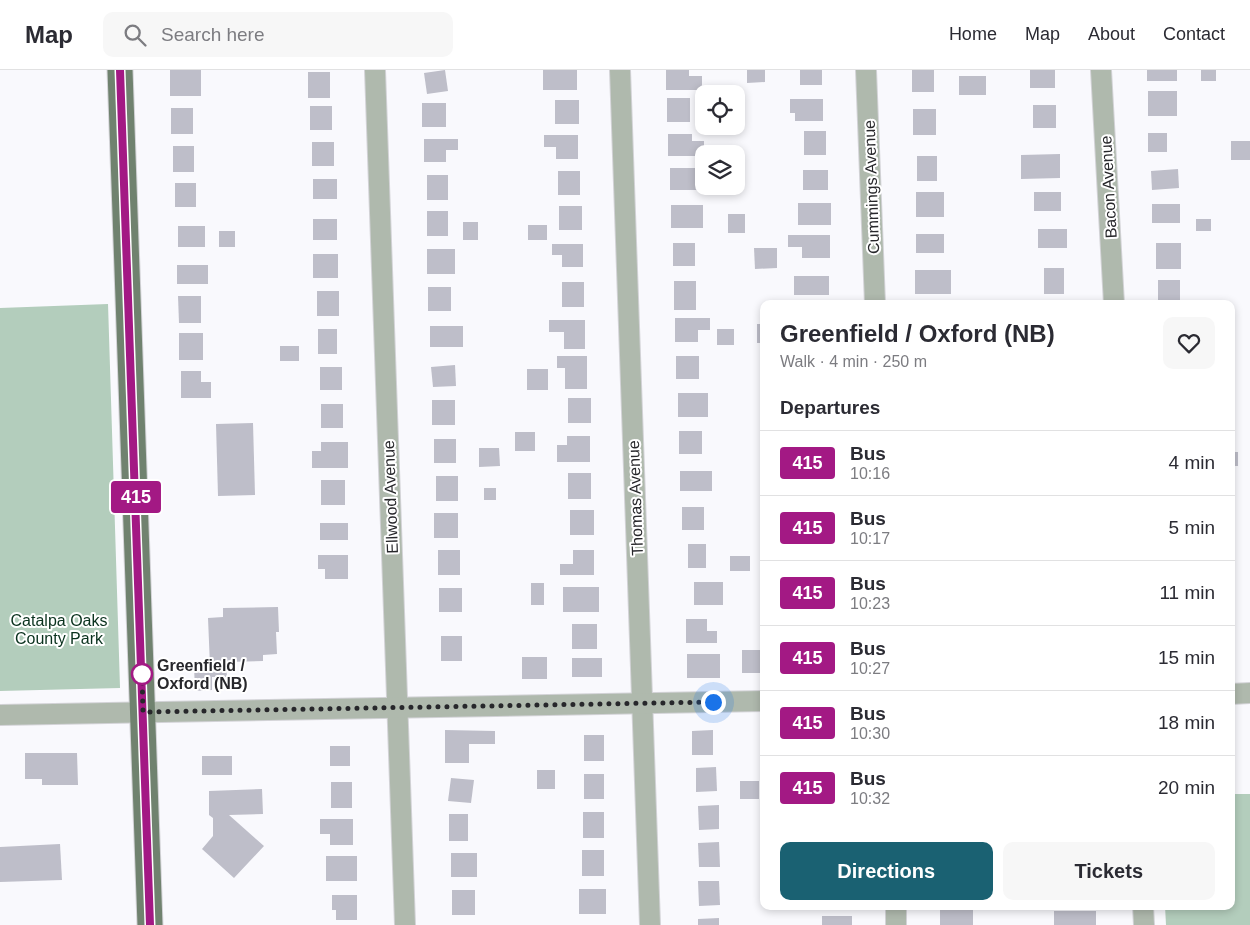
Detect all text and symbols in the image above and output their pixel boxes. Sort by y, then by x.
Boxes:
search box [103,12,453,57]
text: Map [25,21,73,48]
icon: search [121,21,149,49]
text: Search here [161,24,265,45]
text: Home [949,24,997,44]
text: Map [1025,24,1060,44]
text: About [1088,24,1135,44]
text: Contact [1163,24,1225,44]
map controls [695,85,745,195]
button: locate [695,85,745,135]
street label: Cummings Avenue [861,120,882,254]
street label: Bacon Avenue [1097,135,1120,239]
button: layers [695,145,745,195]
button: heart [1163,317,1215,369]
text: Greenfield / Oxford (NB) [780,320,1055,347]
text: Walk · 4 min · 250 m [780,353,927,370]
text: Departures [780,397,880,418]
street label: Ellwood Avenue [380,440,401,554]
street label: Thomas Avenue [625,440,646,556]
text: Bus [850,443,886,464]
text: 4 min [1169,452,1215,473]
text: 415 [792,453,823,473]
text: 10:16 [850,465,890,482]
line badge: 415 [107,481,165,513]
text: 415 [121,487,151,507]
text: Bus [850,508,886,529]
text: 5 min [1169,517,1215,538]
text: 415 [792,518,823,538]
text: 10:17 [850,530,890,547]
text: Bus [850,573,886,594]
text: 11 min [1159,582,1215,603]
text: 415 [792,583,823,603]
text: 10:23 [850,595,890,612]
park label: Catalpa Oaks County Park [11,612,107,647]
text: Bus [850,638,886,659]
text: 15 min [1158,647,1215,668]
text: 415 [792,648,823,668]
place label: Greenfield / Oxford (NB) [157,657,248,692]
text: 10:27 [850,660,890,677]
marker: Greenfield / Oxford (NB) [131,663,153,685]
your location [701,690,726,715]
text: Bus [850,703,886,724]
text: 18 min [1158,712,1215,733]
text: 415 [792,713,823,733]
text: 10:30 [850,725,890,742]
text: Bus [850,768,886,789]
text: 20 min [1158,777,1215,798]
text: 415 [792,778,823,798]
text: 10:32 [850,790,890,807]
button: Directions [780,842,993,900]
button: Tickets [1003,842,1215,900]

